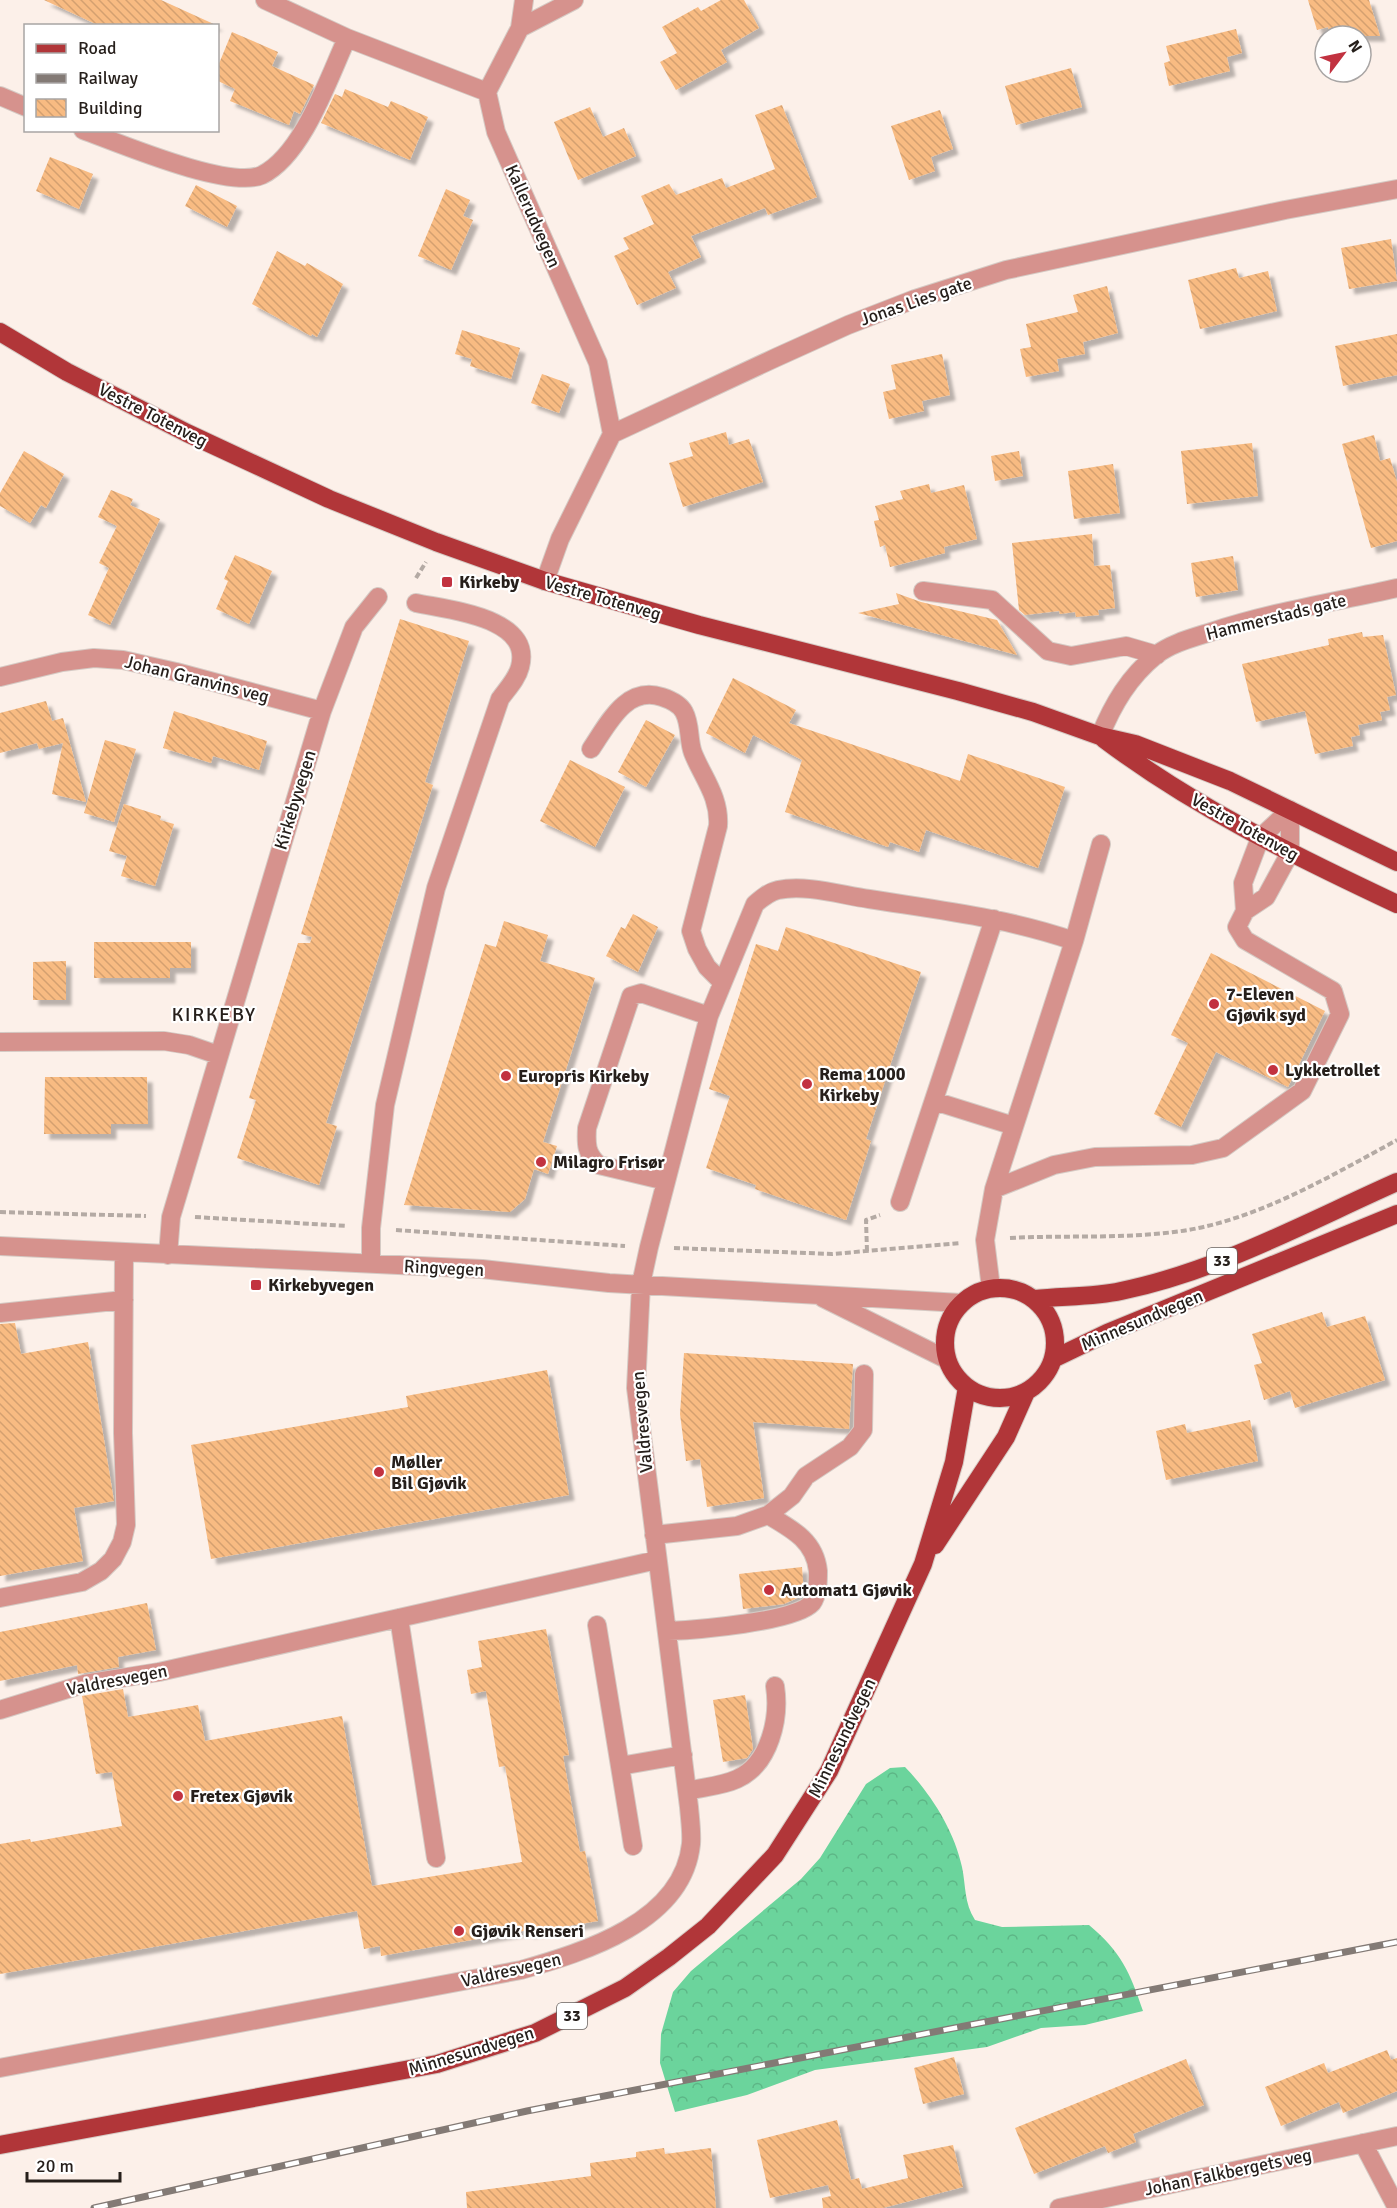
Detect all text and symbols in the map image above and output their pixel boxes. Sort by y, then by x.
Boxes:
legend [24,24,219,132]
north arrow [1313,24,1373,84]
text: Road [78,37,117,59]
text: N [1343,37,1366,57]
text: Railway [78,67,139,89]
text: Building [78,97,142,119]
street label: Kallerudvegen [501,161,565,271]
street label: Jonas Lies gate [857,272,975,330]
street label: Vestre Totenveg [95,378,211,452]
place label: Kirkeby [459,571,519,593]
street label: Vestre Totenveg [542,571,664,625]
marker: Kirkeby [440,575,454,589]
street label: Hammerstads gate [1204,589,1348,645]
street label: Johan Granvins veg [123,650,271,708]
street label: Kirkebyvegen [269,747,321,853]
street label: Vestre Totenveg [1187,788,1303,866]
place label: 7-Eleven Gjøvik syd [1226,983,1306,1026]
marker: 7-Eleven Gjøvik syd [1207,997,1221,1011]
district label: KIRKEBY [171,1002,257,1027]
place label: Lykketrollet [1285,1059,1380,1081]
place label: Rema 1000 Kirkeby [819,1063,906,1106]
marker: Lykketrollet [1266,1063,1280,1077]
place label: Europris Kirkeby [518,1065,649,1087]
marker: Europris Kirkeby [499,1069,513,1083]
marker: Rema 1000 Kirkeby [800,1077,814,1091]
place label: Milagro Frisør [553,1151,666,1173]
marker: Milagro Frisør [534,1155,548,1169]
road number: 33 [1207,1248,1237,1274]
street label: Ringvegen [403,1255,485,1281]
place label: Kirkebyvegen [268,1274,374,1296]
marker: Kirkebyvegen [249,1278,263,1292]
street label: Minnesundvegen [1078,1284,1206,1356]
street label: Valdresvegen [627,1370,657,1474]
place label: Møller Bil Gjøvik [391,1451,467,1494]
marker: Møller Bil Gjøvik [372,1465,386,1479]
place label: Automat1 Gjøvik [781,1579,912,1601]
marker: Automat1 Gjøvik [762,1583,776,1597]
street label: Valdresvegen [65,1659,169,1701]
street label: Minnesundvegen [804,1675,880,1801]
place label: Fretex Gjøvik [190,1785,293,1807]
marker: Fretex Gjøvik [171,1789,185,1803]
place label: Gjøvik Renseri [471,1920,584,1942]
marker: Gjøvik Renseri [452,1924,466,1938]
street label: Valdresvegen [459,1948,563,1992]
road number: 33 [557,2003,587,2029]
street label: Minnesundvegen [405,2021,537,2081]
street label: Johan Falkbergets veg [1142,2144,1314,2200]
scale bar [27,2145,120,2183]
text: 20 m [36,2155,74,2177]

